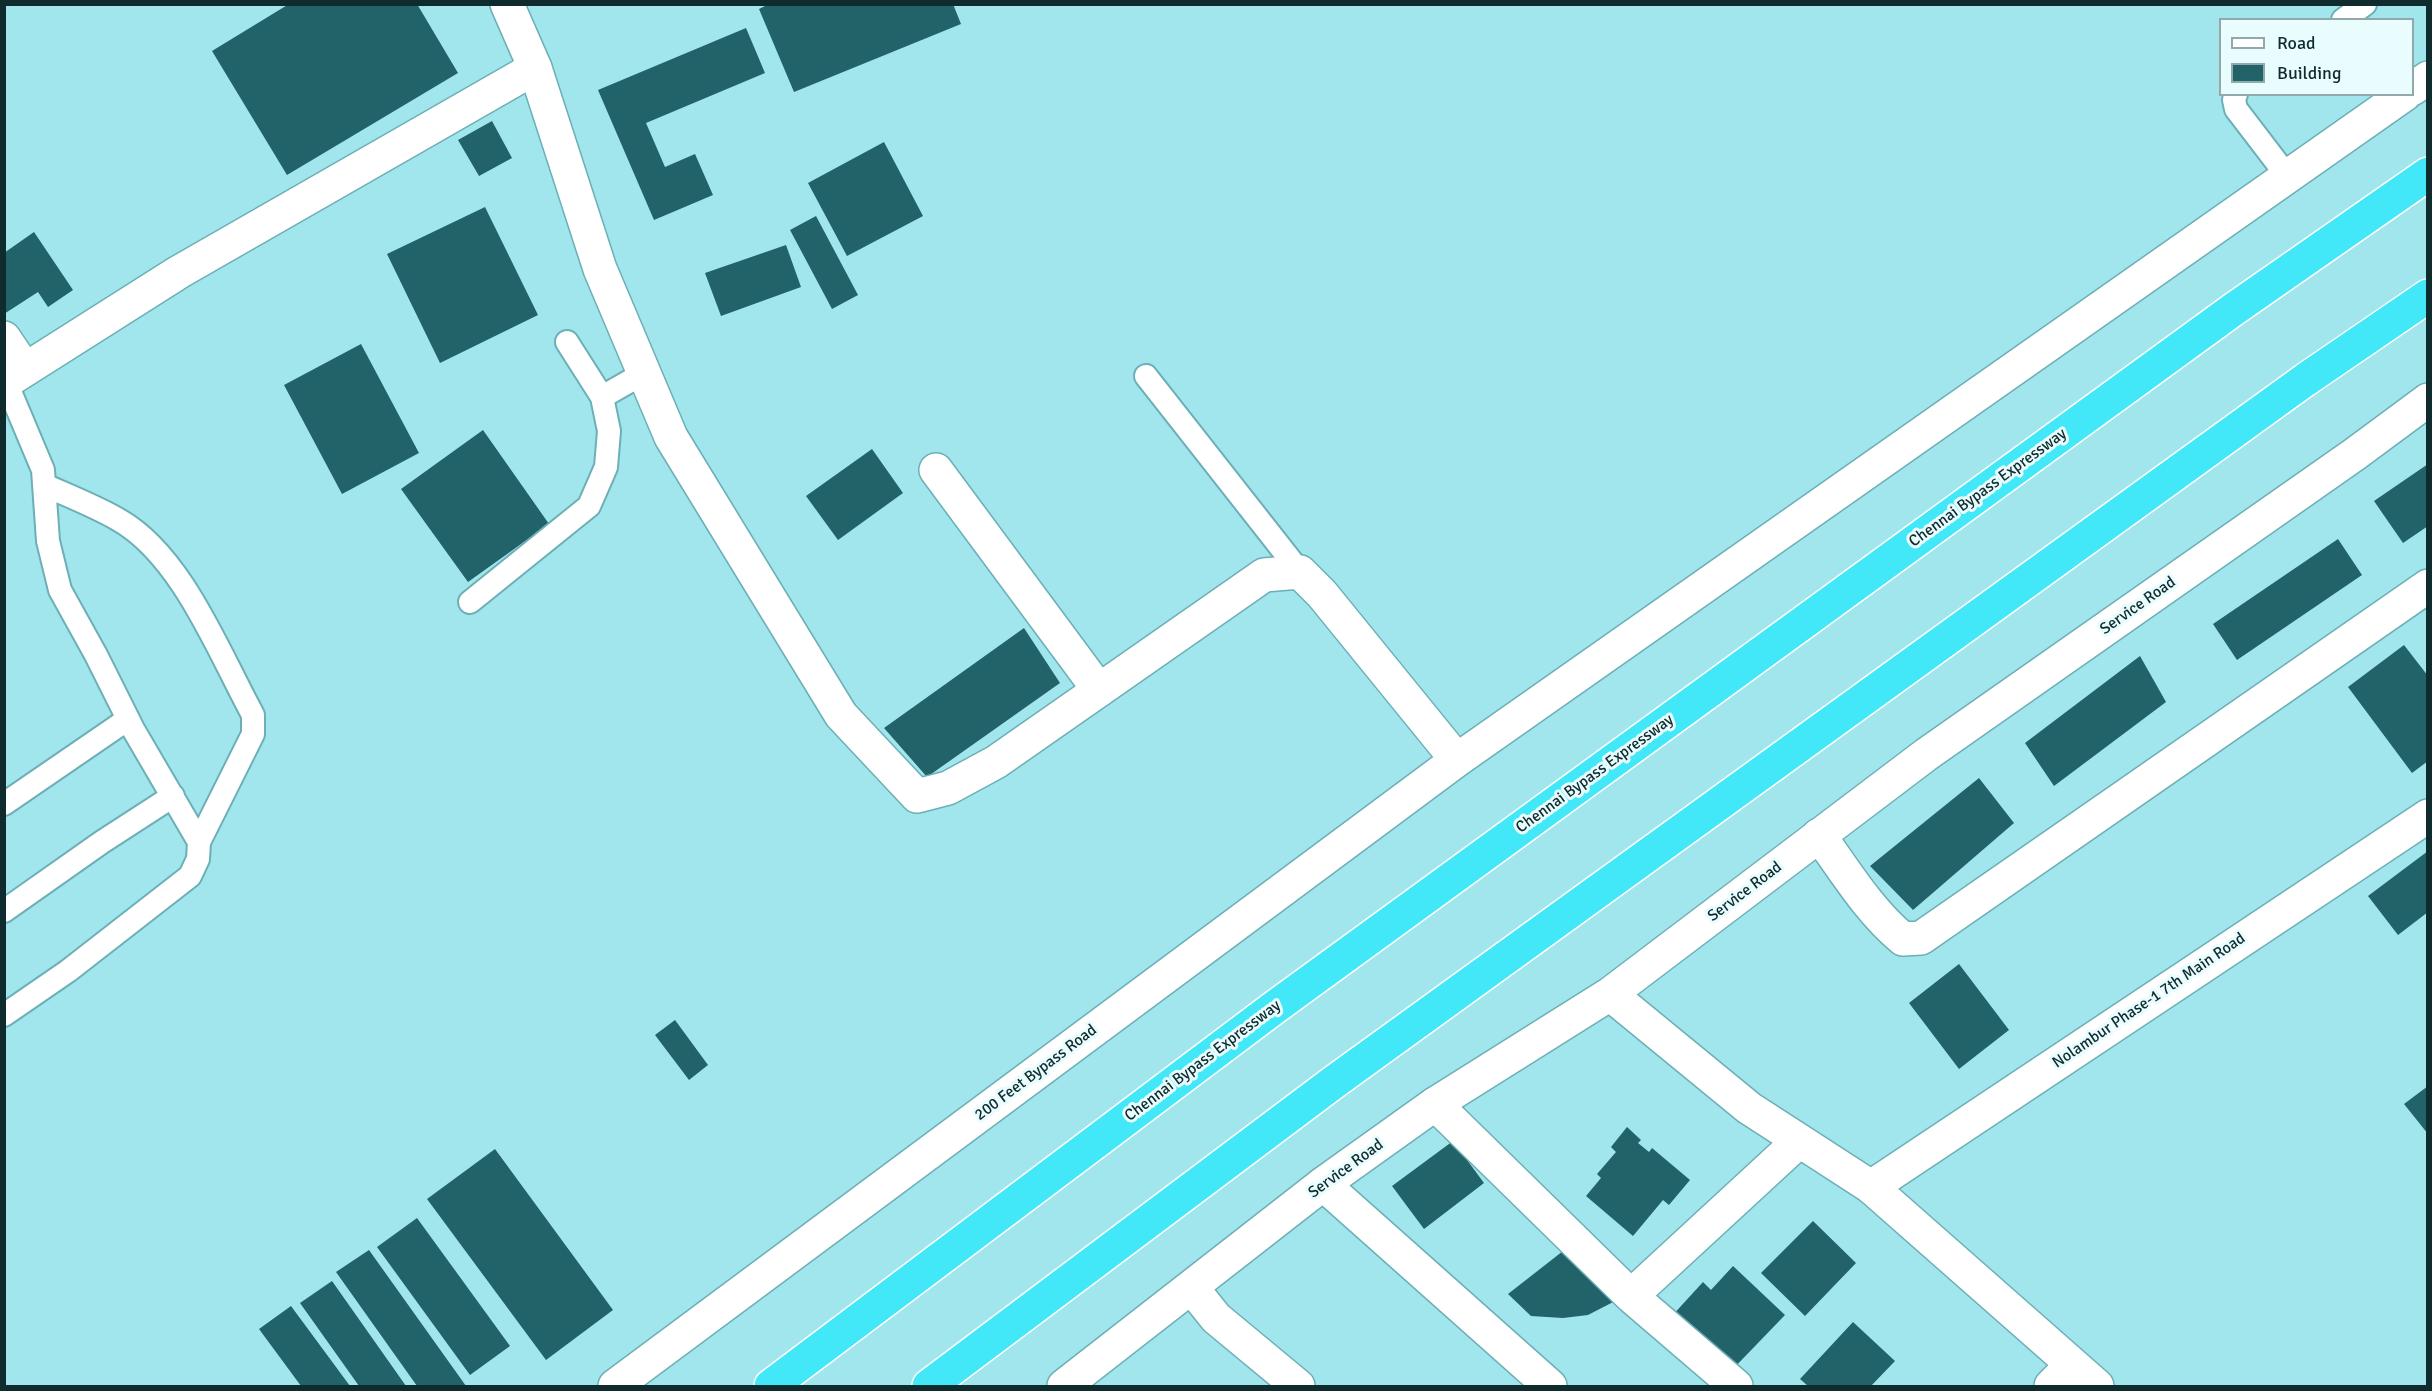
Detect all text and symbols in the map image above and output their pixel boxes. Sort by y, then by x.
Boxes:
legend [2219,18,2414,96]
text: Road [2277,32,2316,54]
text: Building [2277,62,2341,84]
street label: Chennai Bypass Expressway [1905,424,2071,552]
street label: Service Road [2096,573,2180,639]
street label: Chennai Bypass Expressway [1512,710,1678,838]
street label: Service Road [1704,858,1786,926]
street label: Nolambur Phase-1 7th Main Road [2049,929,2249,1073]
street label: Chennai Bypass Expressway [1121,996,1285,1126]
street label: 200 Feet Bypass Road [971,1021,1101,1125]
street label: Service Road [1305,1135,1387,1203]

